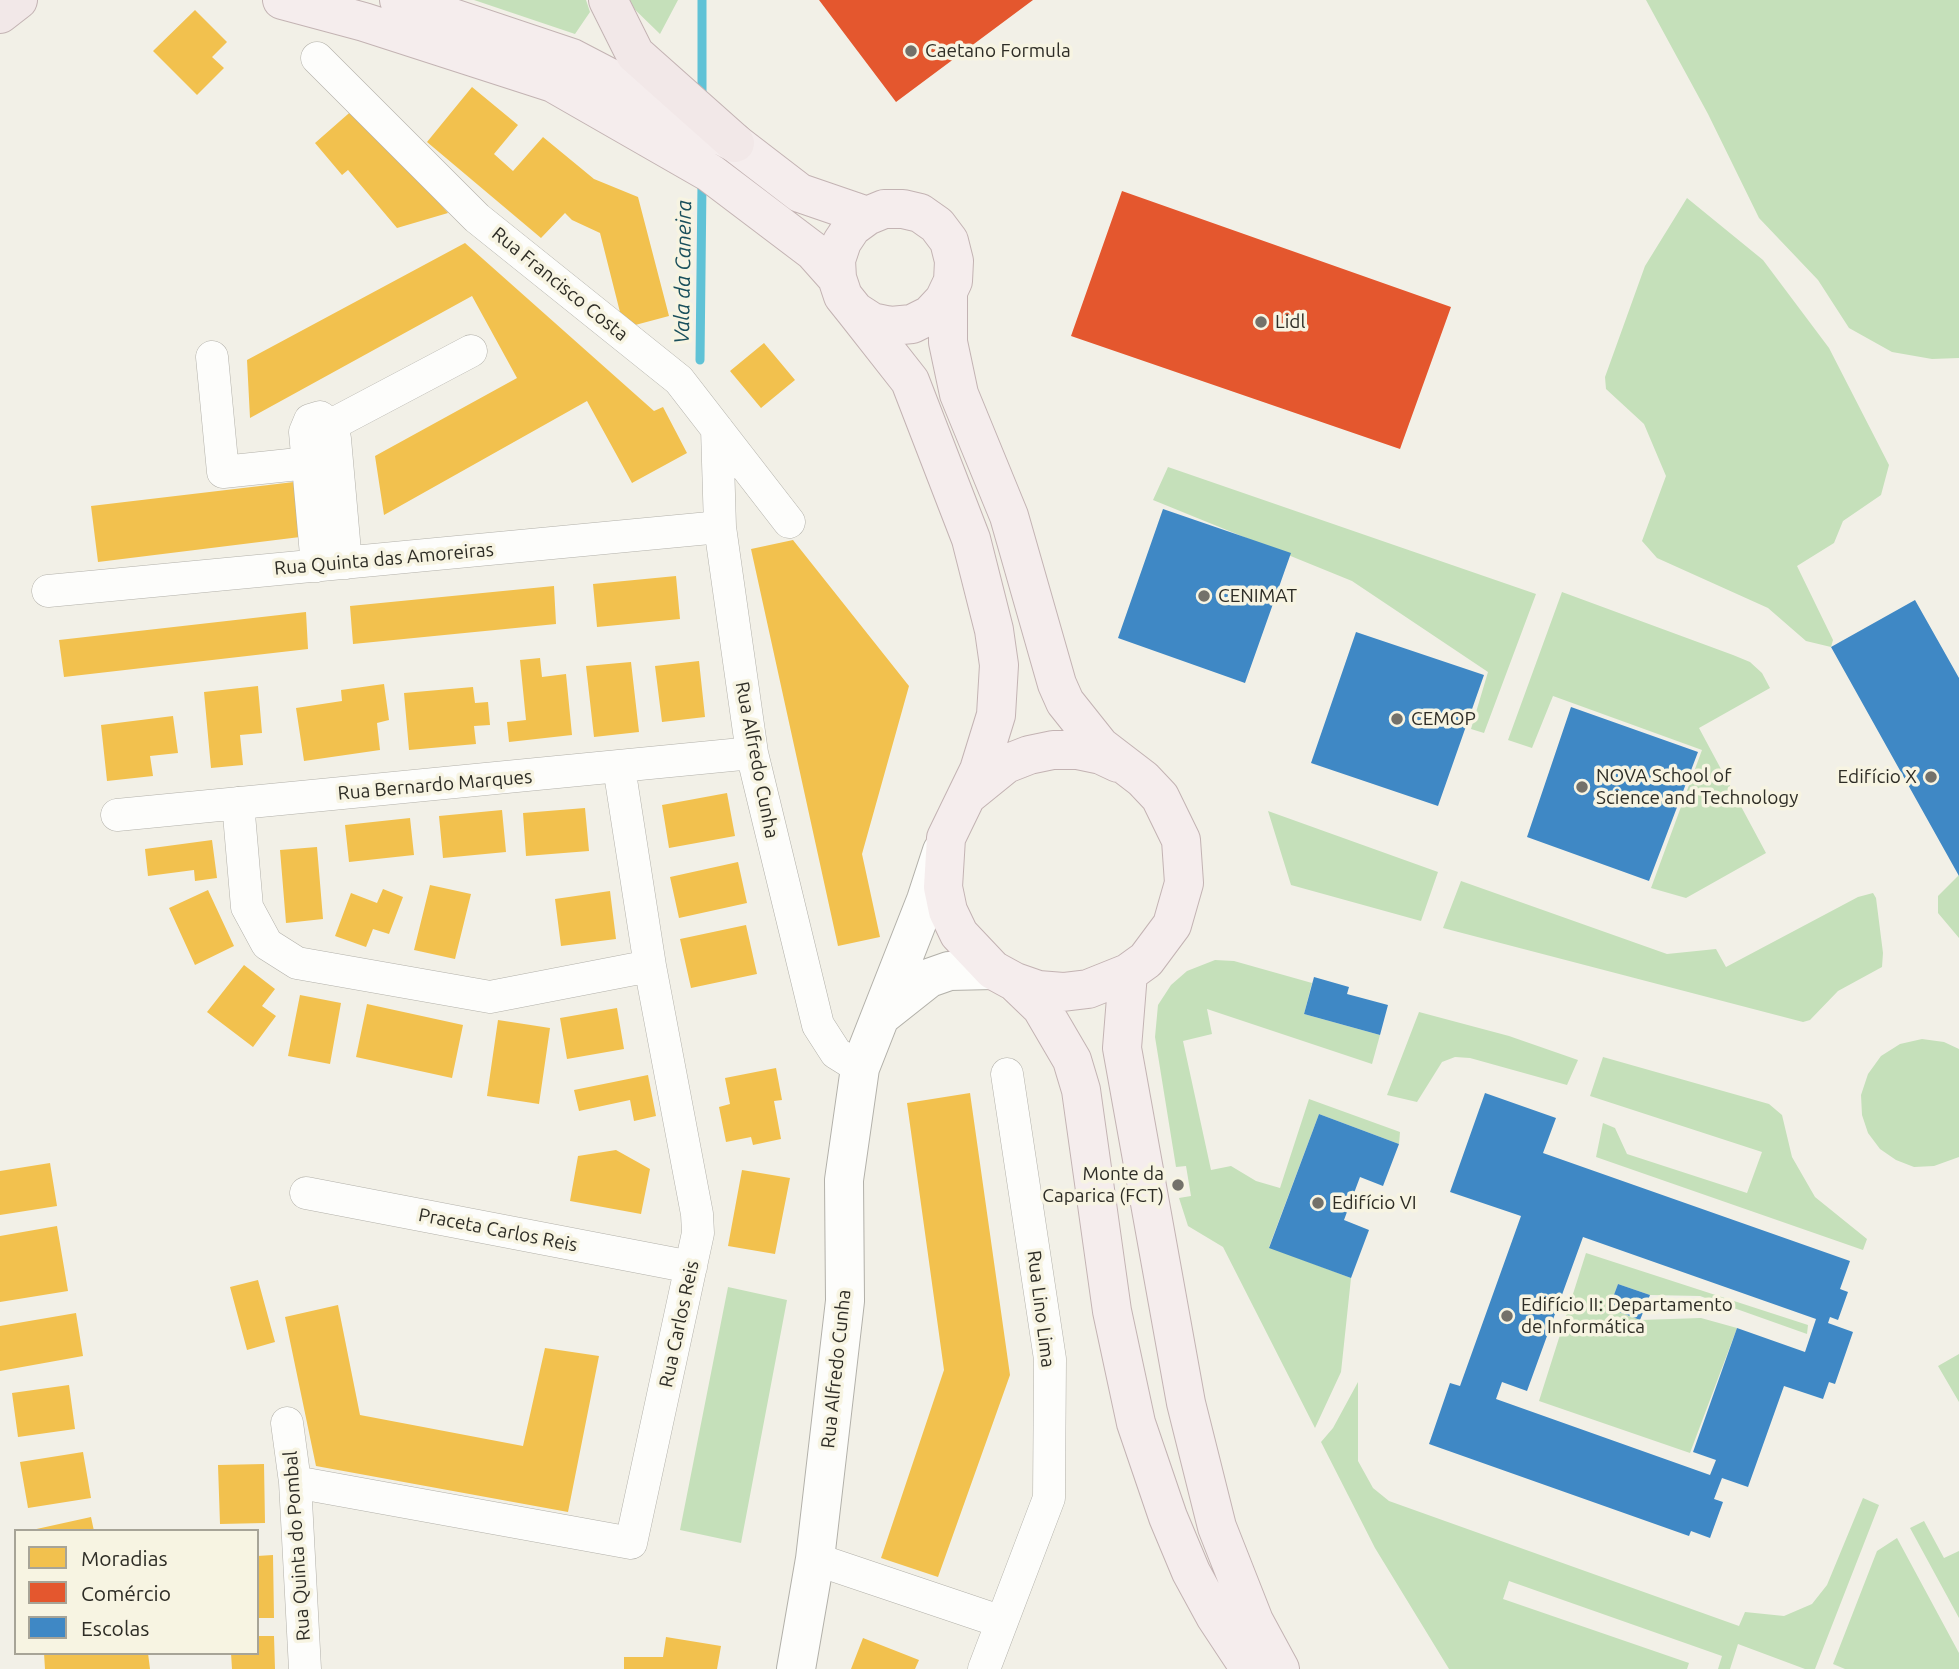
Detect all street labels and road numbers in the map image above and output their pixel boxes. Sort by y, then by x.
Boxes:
street label: Rua Francisco Costa [487,222,633,346]
street label: Rua Quinta das Amoreiras [273,538,495,580]
street label: Rua Alfredo Cunha [731,680,783,840]
street label: Rua Bernardo Marques [337,765,533,805]
street label: Praceta Carlos Reis [417,1203,579,1257]
street label: Rua Lino Lima [1023,1249,1059,1369]
street label: Rua Carlos Reis [654,1258,704,1390]
street label: Rua Alfredo Cunha [816,1289,856,1449]
street label: Rua Quinta do Pombal [279,1450,315,1642]

